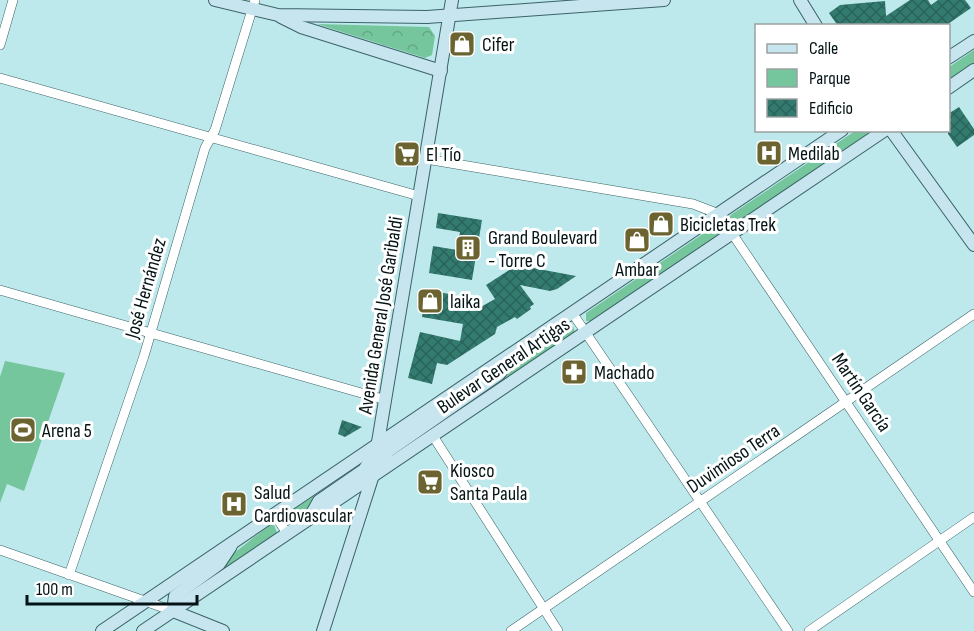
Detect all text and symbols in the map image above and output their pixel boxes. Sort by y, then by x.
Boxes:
legend [755,24,950,132]
shop icon: Cifer [447,29,477,59]
place label: Cifer [482,33,515,57]
text: Calle [809,38,838,59]
text: Parque [809,68,850,89]
text: Edificio [809,98,853,119]
hospital icon: Medilab [754,138,784,168]
supermarket icon: El Tío [392,139,422,169]
place label: Medilab [788,142,840,166]
place label: El Tío [426,143,461,167]
shop icon: Bicicletas Trek [646,209,676,239]
place label: Bicicletas Trek [680,213,776,237]
street label: Avenida General José Garibaldi [353,215,408,417]
shop icon: Ambar [622,225,652,255]
place label: Grand Boulevard - Torre C [488,226,597,273]
building icon: Grand Boulevard - Torre C [453,233,483,263]
street label: José Hernández [120,235,172,342]
place label: Ambar [614,258,659,282]
shop icon: laika [415,286,445,316]
place label: laika [450,290,480,314]
street label: Bulevar General Artigas [433,313,575,419]
street label: Martín García [826,349,896,436]
pharmacy icon: Machado [559,357,589,387]
place label: Machado [594,361,654,385]
sports icon: Arena 5 [8,415,38,445]
place label: Arena 5 [41,419,92,443]
street label: Duvimioso Terra [683,419,785,499]
place label: Kiosco Santa Paula [450,459,528,506]
supermarket icon: Kiosco Santa Paula [415,467,445,497]
place label: Salud Cardiovascular [254,481,353,528]
hospital icon: Salud Cardiovascular [219,489,249,519]
scale bar [27,568,196,606]
text: 100 m [36,579,73,600]

